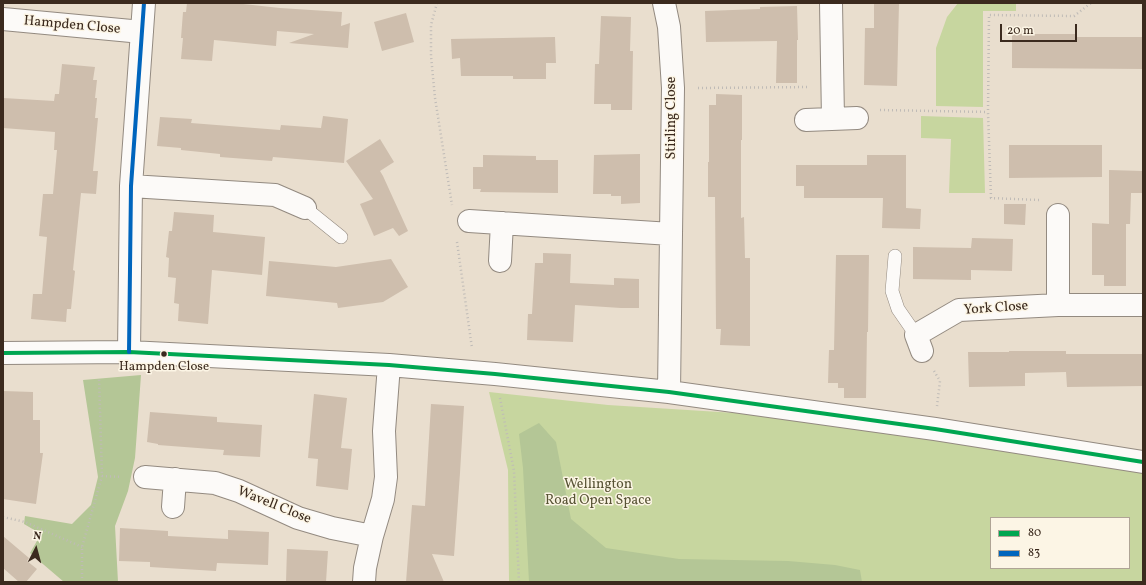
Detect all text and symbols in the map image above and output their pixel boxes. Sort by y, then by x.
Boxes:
street label: Hampden Close [23,13,121,39]
scale bar [1002,16,1079,42]
text: 20 m [1007,23,1034,39]
street label: Stirling Close [664,77,680,159]
street label: York Close [963,298,1029,320]
marker: Hampden Close [159,349,169,359]
place label: Hampden Close [119,360,209,376]
park label: Wellington Road Open Space [545,477,651,510]
street label: Wavell Close [235,484,313,528]
legend [990,517,1130,569]
text: 80 [1028,525,1041,541]
north arrow [16,529,56,569]
text: N [33,529,42,544]
text: 83 [1028,545,1040,561]

